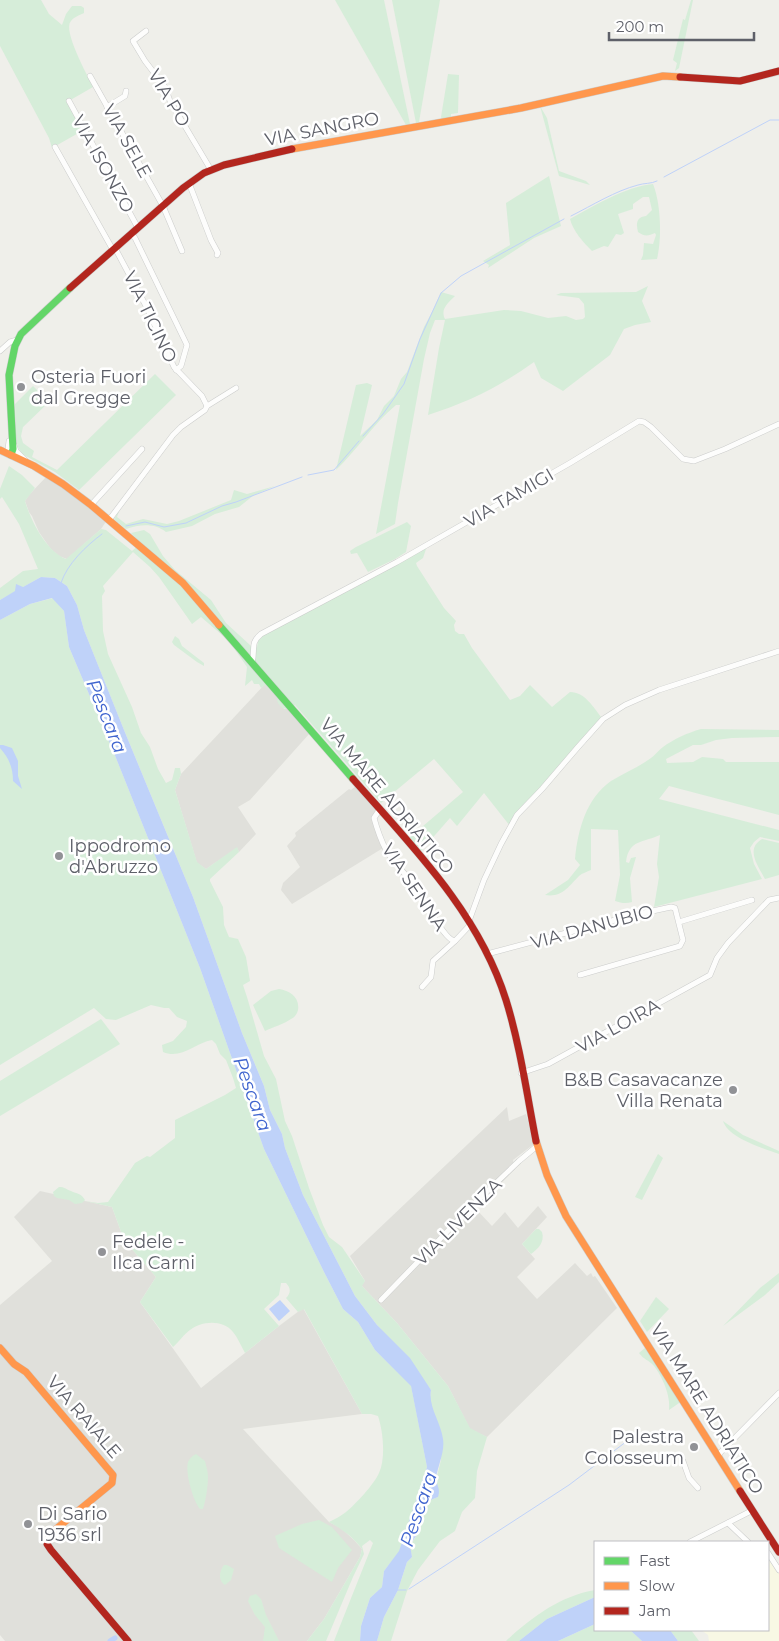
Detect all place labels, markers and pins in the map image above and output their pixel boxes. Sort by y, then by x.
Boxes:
place label: Osteria Fuori dal Gregge [31,366,146,409]
marker: Osteria Fuori dal Gregge [15,381,27,393]
place label: Ippodromo d'Abruzzo [69,835,171,878]
marker: Ippodromo d'Abruzzo [53,850,65,862]
place label: B&B Casavacanze Villa Renata [564,1069,723,1112]
marker: B&B Casavacanze Villa Renata [727,1084,739,1096]
place label: Fedele - Ilca Carni [112,1231,195,1274]
marker: Fedele - Ilca Carni [96,1246,108,1258]
place label: Palestra Colosseum [585,1426,684,1469]
marker: Palestra Colosseum [688,1441,700,1453]
place label: Di Sario 1936 srl [38,1503,107,1546]
marker: Di Sario 1936 srl [22,1518,34,1530]

